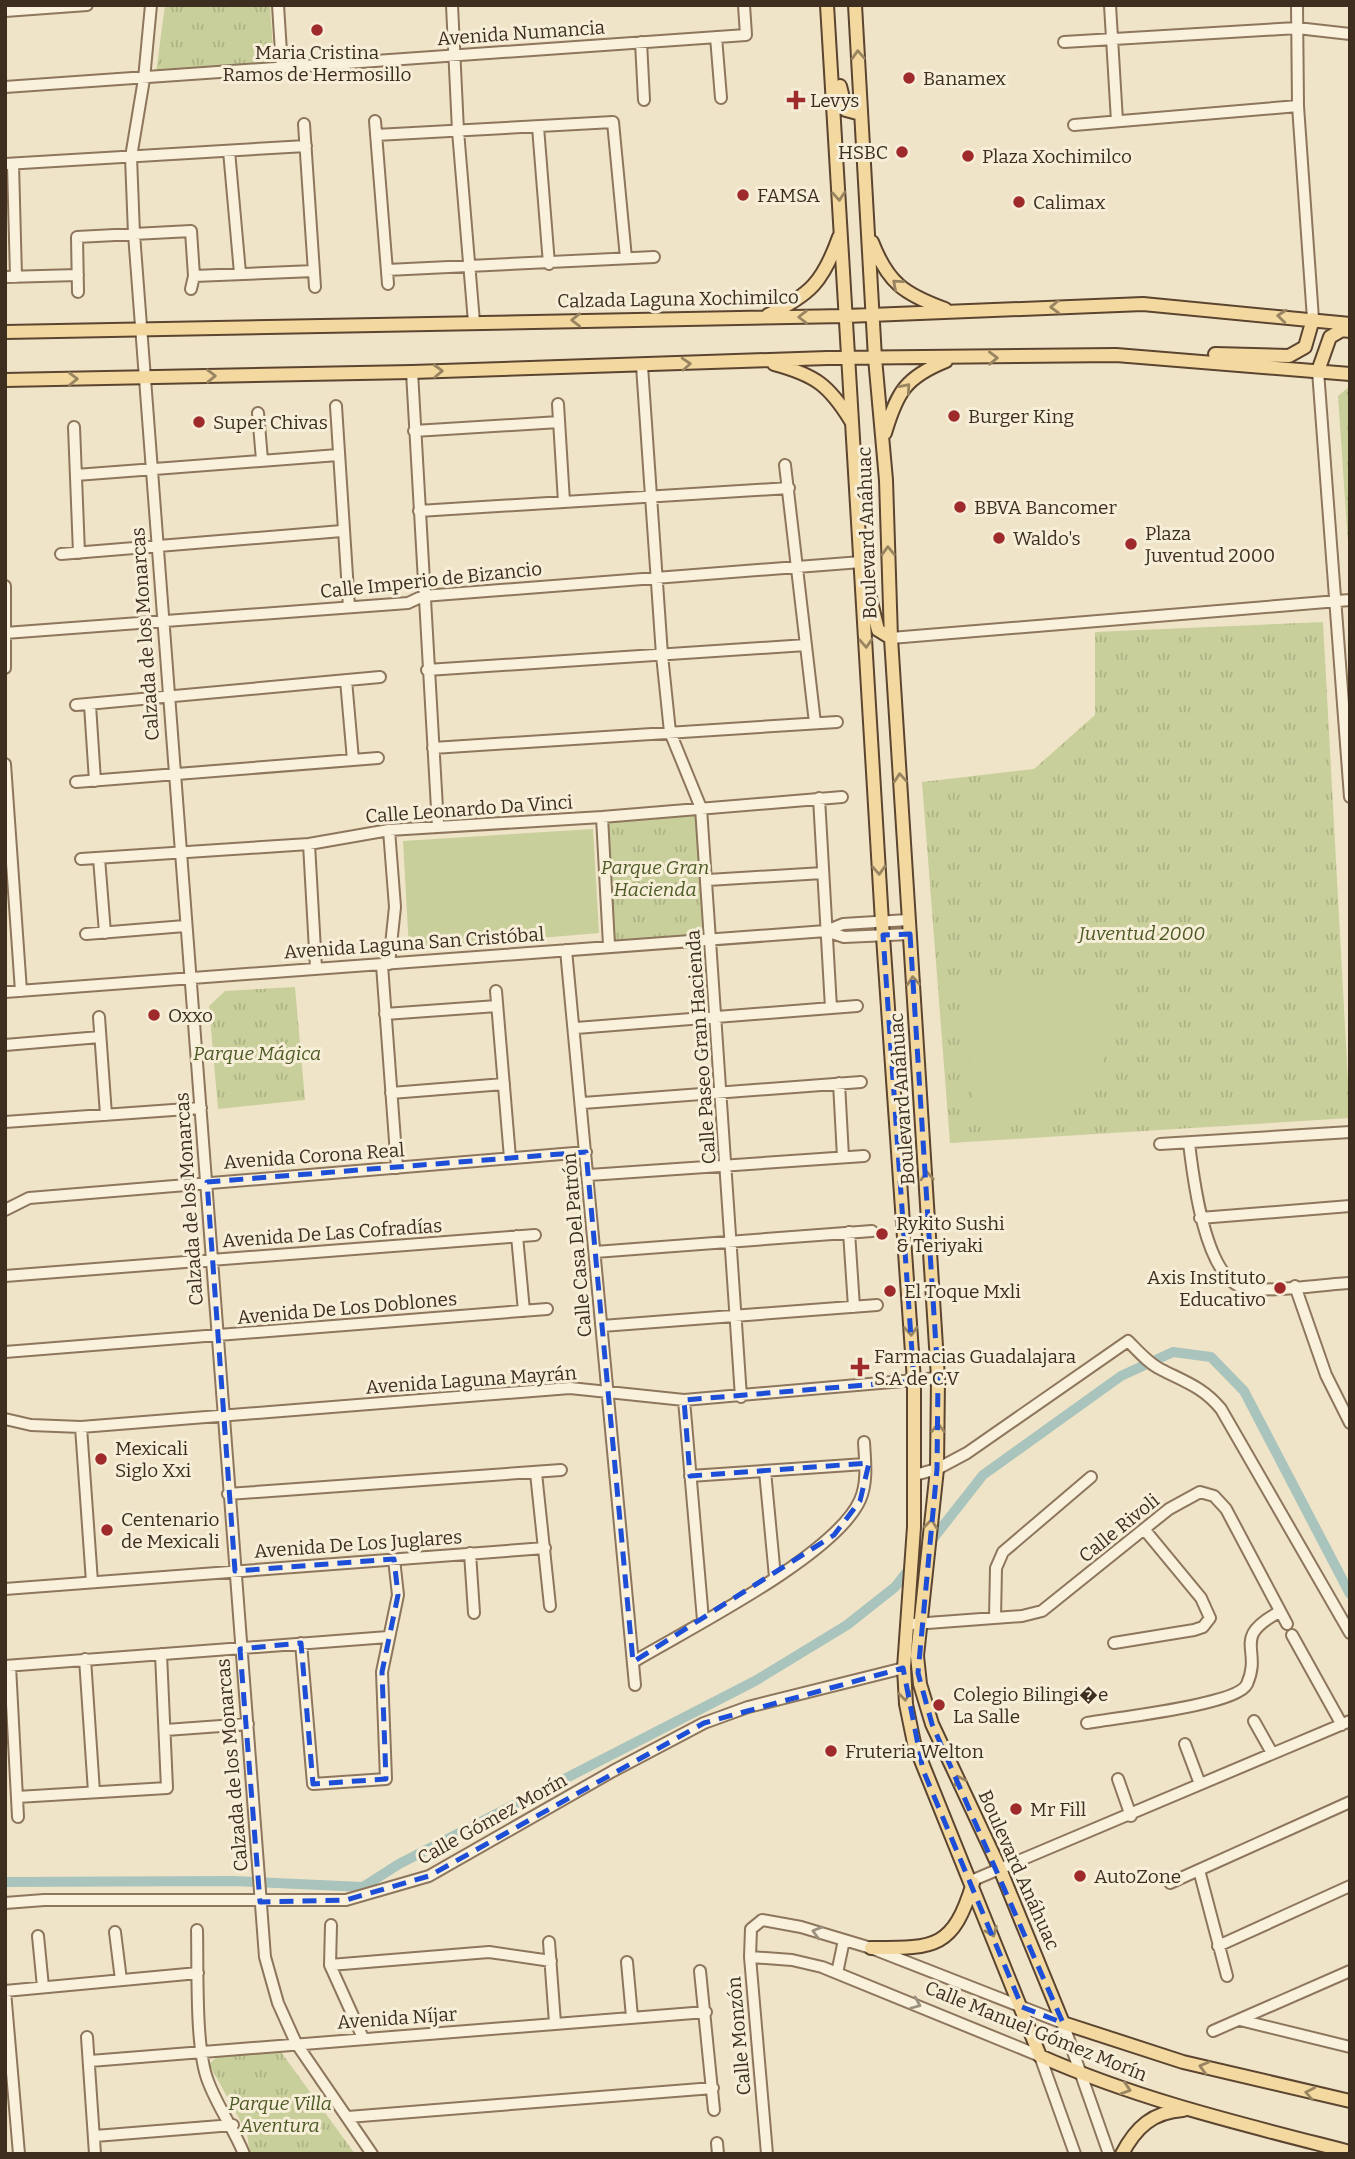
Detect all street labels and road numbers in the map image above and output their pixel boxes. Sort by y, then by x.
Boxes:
street label: Avenida Numancia [436,16,606,50]
street label: Calzada Laguna Xochimilco [557,285,799,313]
street label: Boulevard Anáhuac [852,446,882,620]
street label: Calzada de los Monarcas [126,526,164,742]
street label: Calle Imperio de Bizancio [319,557,543,603]
street label: Calle Leonardo Da Vinci [364,790,574,828]
street label: Avenida Laguna San Cristóbal [283,922,545,964]
street label: Calle Paseo Gran Hacienda [681,928,721,1165]
street label: Boulevard Anáhuac [884,1012,919,1186]
street label: Calzada de los Monarcas [170,1091,208,1307]
street label: Avenida Corona Real [223,1138,405,1174]
street label: Calle Casa Del Patrón [557,1152,597,1338]
street label: Avenida De Las Cofradías [221,1214,443,1252]
street label: Avenida De Los Doblones [236,1287,458,1329]
street label: Avenida Laguna Mayrán [365,1361,577,1399]
street label: Calle Rivoli [1074,1488,1164,1567]
street label: Avenida De Los Juglares [253,1525,463,1563]
street label: Calzada de los Monarcas [211,1657,253,1873]
street label: Calle Gómez Morín [413,1768,571,1870]
street label: Boulevard Anáhuac [973,1787,1065,1954]
street label: Calle Monzón [722,1976,756,2096]
street label: Calle Manuel Gómez Morín [922,1976,1150,2086]
street label: Avenida Níjar [336,2002,458,2034]

